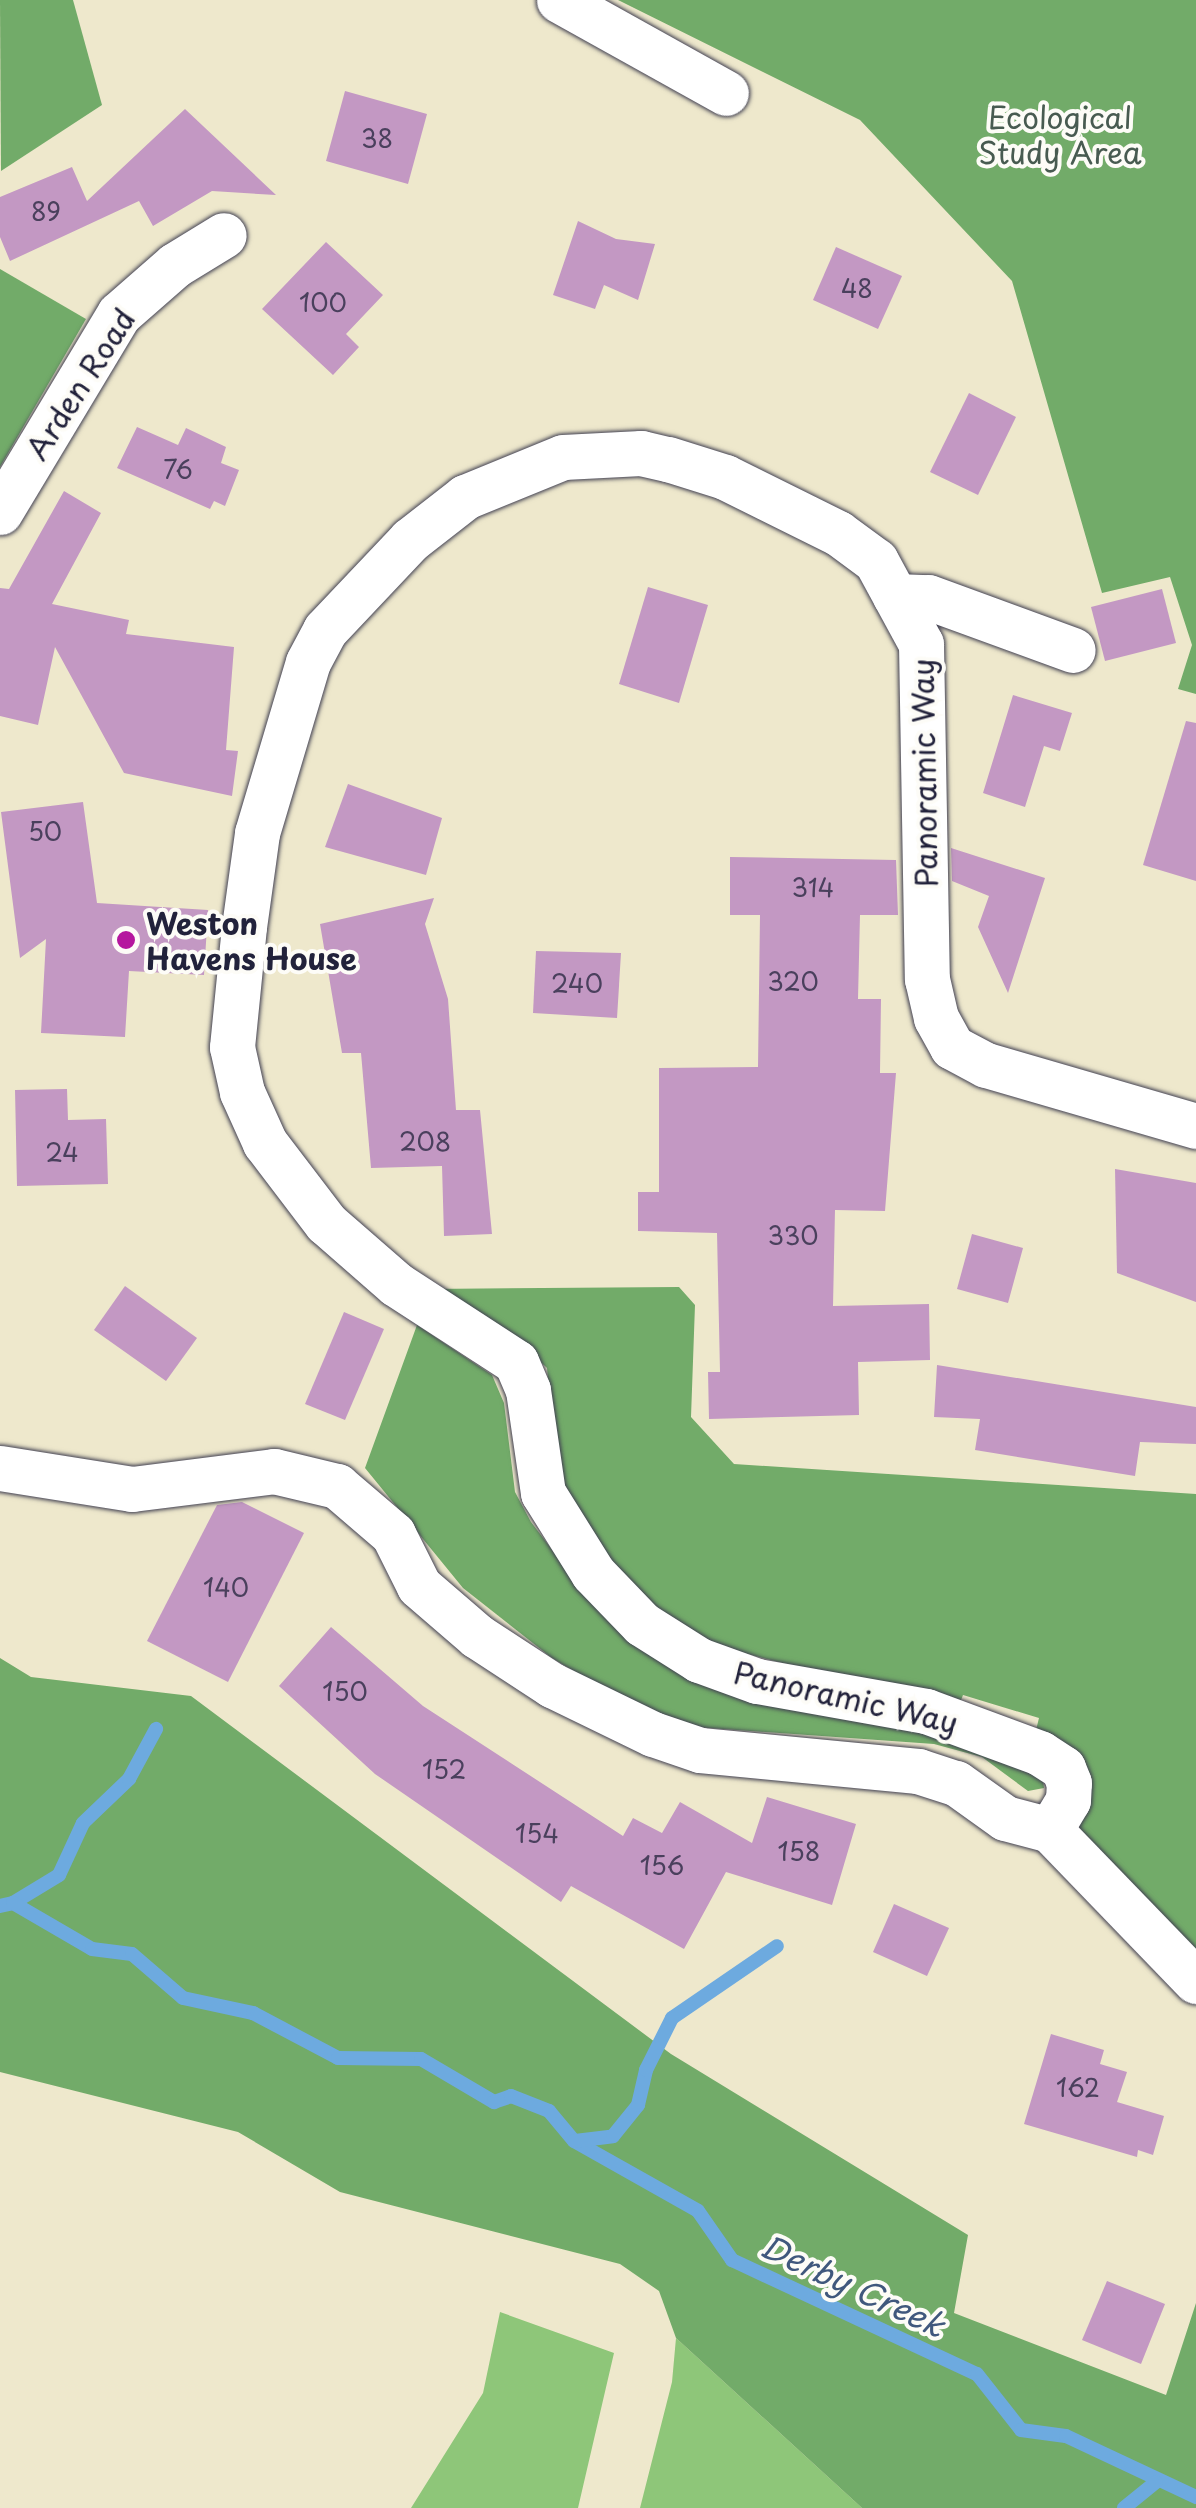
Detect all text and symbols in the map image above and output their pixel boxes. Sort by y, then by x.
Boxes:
park label: Ecological Study Area [978,99,1142,170]
house number: 38 [361,123,393,153]
house number: 89 [31,196,61,226]
house number: 48 [841,273,873,303]
house number: 100 [299,287,347,317]
street label: Arden Road [18,302,142,466]
house number: 76 [163,454,193,484]
street label: Panoramic Way [904,659,944,887]
house number: 50 [28,816,62,846]
house number: 314 [792,872,834,902]
place label: Weston Havens House [146,905,356,976]
marker: Weston Havens House [115,929,137,951]
house number: 320 [767,966,819,996]
house number: 240 [551,968,603,998]
house number: 208 [399,1126,451,1156]
house number: 24 [45,1137,79,1167]
house number: 330 [767,1220,819,1250]
house number: 140 [203,1572,249,1602]
street label: Panoramic Way [731,1654,961,1740]
house number: 150 [322,1676,368,1706]
house number: 152 [422,1754,466,1784]
house number: 154 [515,1818,559,1848]
house number: 158 [778,1836,820,1866]
house number: 156 [640,1850,684,1880]
house number: 162 [1056,2072,1100,2102]
water label: Derby Creek [754,2225,952,2345]

